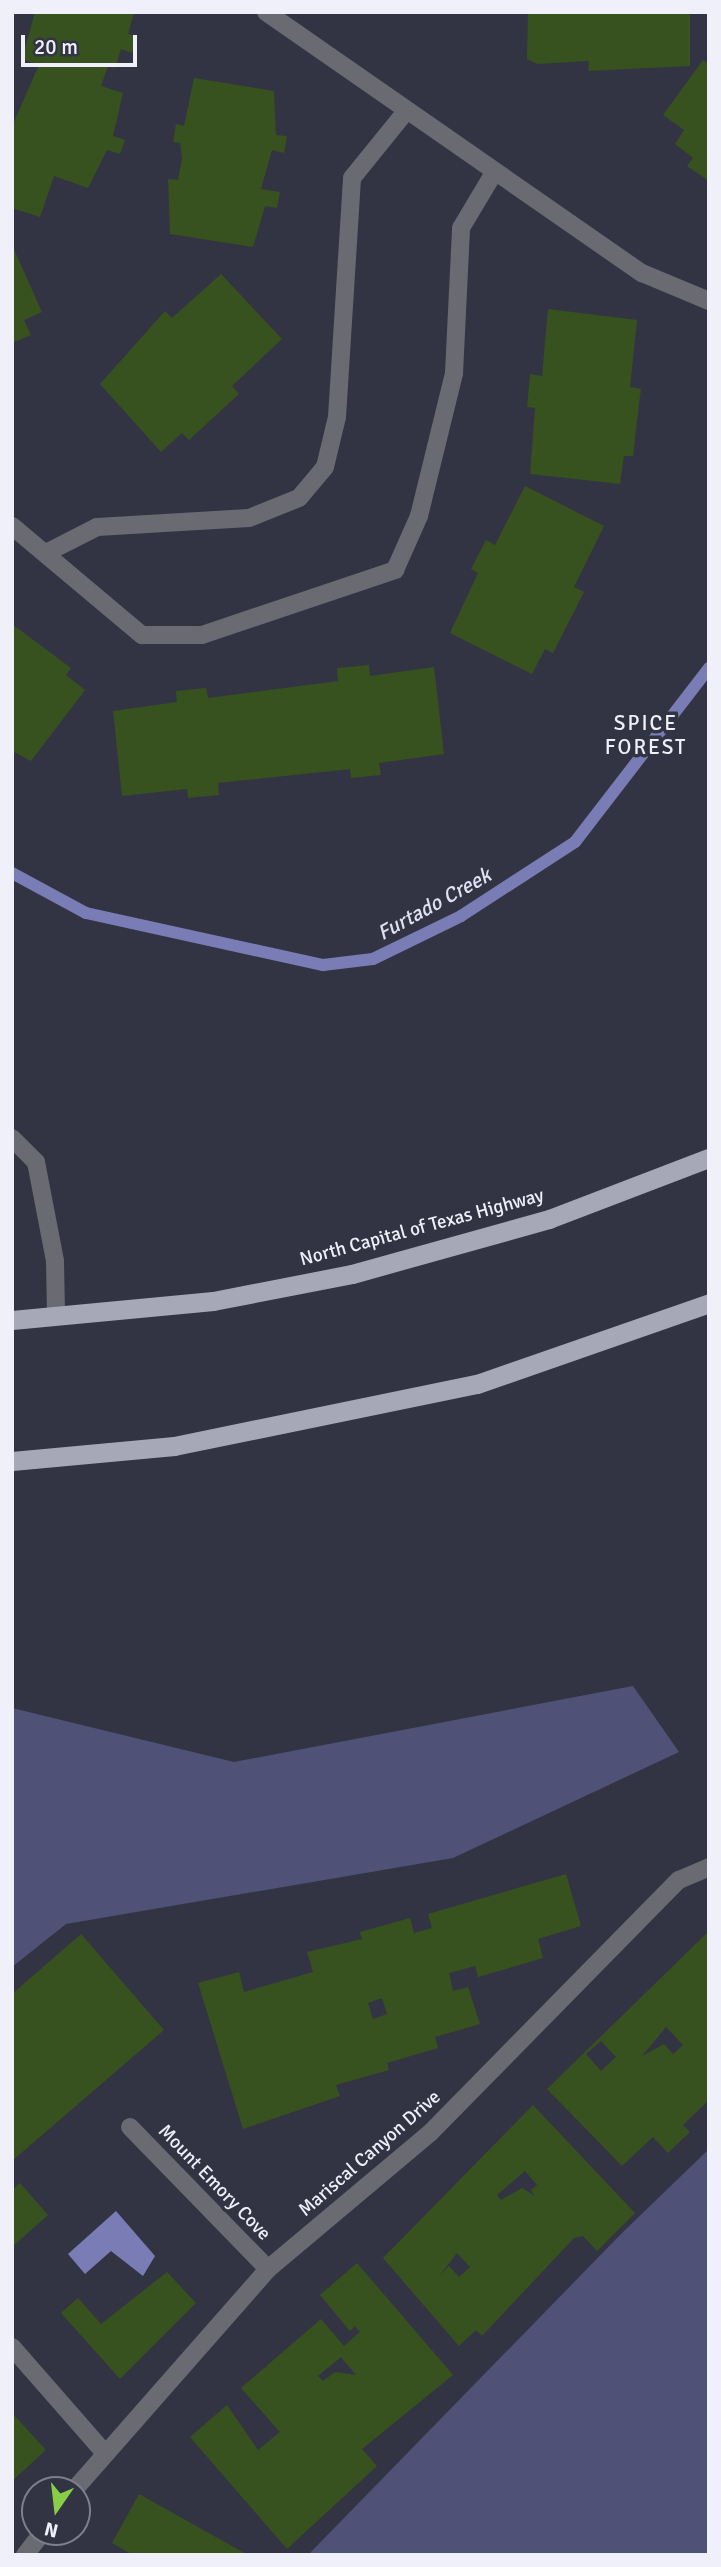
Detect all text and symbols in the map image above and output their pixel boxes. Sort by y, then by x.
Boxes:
scale bar [24,21,140,65]
text: 20 m [34,34,78,60]
district label: SPICE FOREST [605,710,687,760]
water label: Furtado Creek [373,862,495,946]
street label: North Capital of Texas Highway [297,1184,547,1272]
street label: Mariscal Canyon Drive [294,2086,446,2222]
street label: Mount Emory Cove [153,2120,275,2246]
north arrow [21,2476,91,2546]
text: N [42,2516,61,2543]

